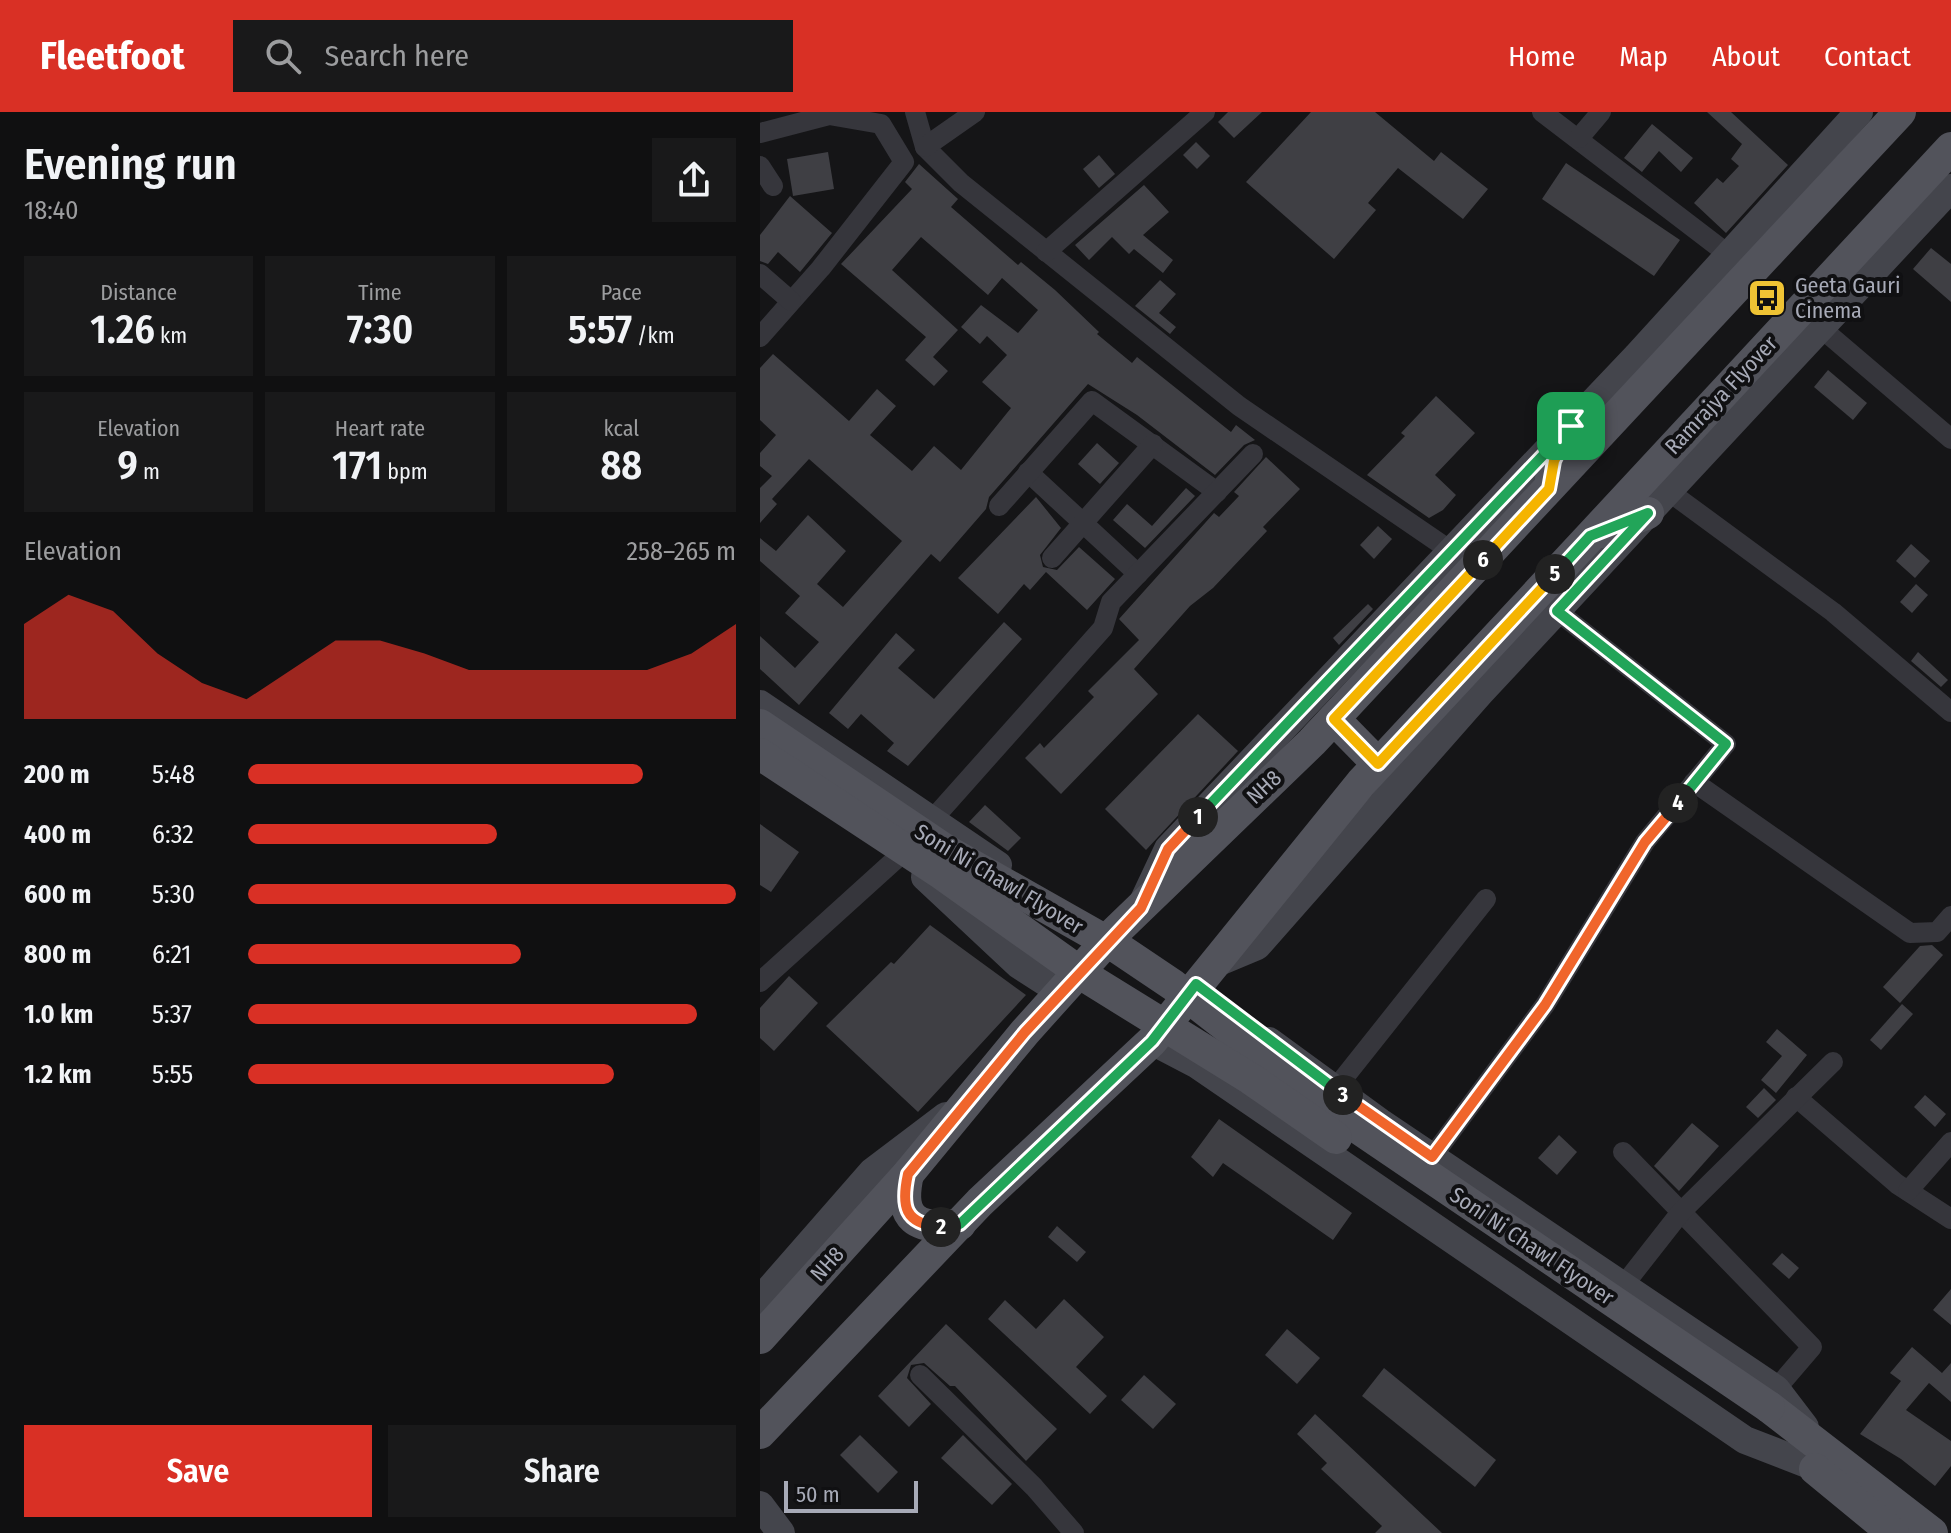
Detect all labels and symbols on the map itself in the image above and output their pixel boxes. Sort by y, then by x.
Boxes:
place label: Geeta Gauri Cinema [1795,272,1900,324]
bus stop icon: Geeta Gauri Cinema [1746,277,1788,319]
street label: Ramrajya Flyover [1659,330,1783,460]
pin [1537,392,1605,460]
pin: 6 [1463,540,1503,580]
pin: 5 [1535,554,1575,594]
street label: NH8 [1241,764,1287,810]
pin: 4 [1658,783,1698,823]
pin: 1 [1178,797,1218,837]
street label: Soni Ni Chawl Flyover [910,818,1088,940]
pin: 3 [1323,1075,1363,1115]
street label: Soni Ni Chawl Flyover [1445,1181,1619,1311]
pin: 2 [921,1207,961,1247]
street label: NH8 [804,1241,850,1287]
scale bar [784,1477,918,1513]

